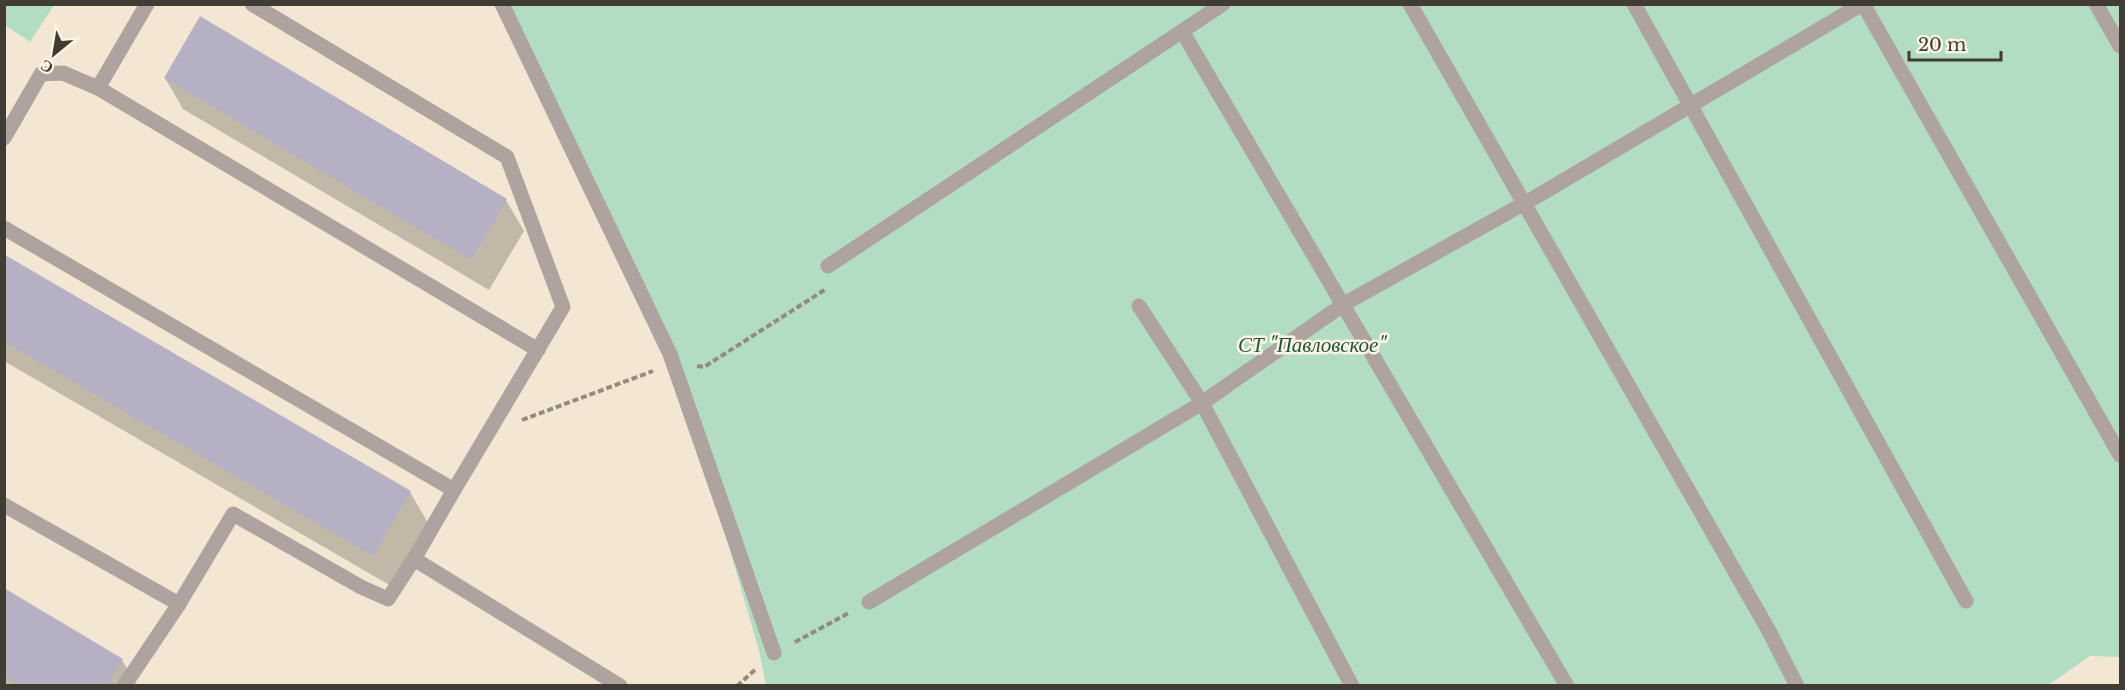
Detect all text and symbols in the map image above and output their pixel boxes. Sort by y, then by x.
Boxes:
north arrow [24,24,84,84]
scale bar [1909,24,2000,62]
text: 20 m [1918,34,1966,56]
text: С [36,55,57,79]
park label: СТ "Павловское" [1238,332,1387,358]

